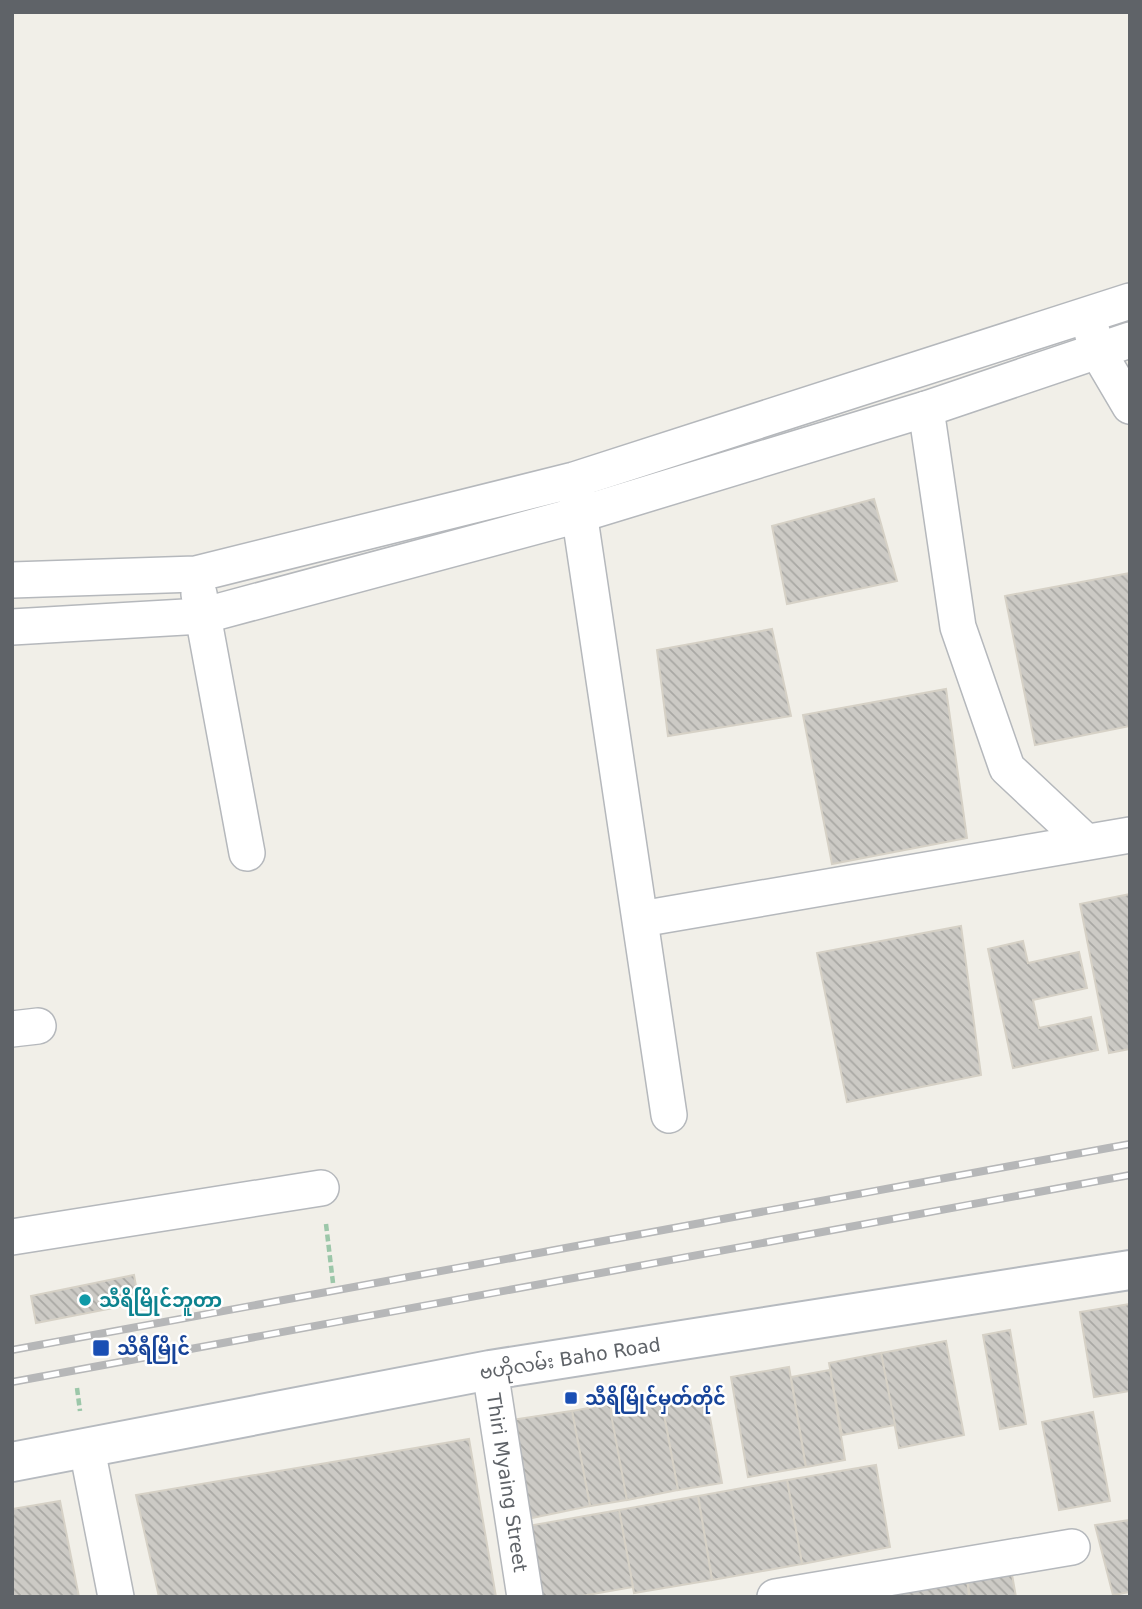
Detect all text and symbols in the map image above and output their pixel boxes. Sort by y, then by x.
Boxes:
place label: သီရိမြိုင်ဘူတာ [99,1287,222,1316]
marker: သီရိမြိုင်ဘူတာ [77,1292,93,1308]
street label: ဗဟိုလမ်း Baho Road [477,1330,663,1389]
place label: သိရီမြိုင် [117,1335,190,1364]
marker: သိရီမြိုင် [91,1338,111,1358]
place label: သီရိမြိုင်မှတ်တိုင် [585,1385,726,1414]
marker: သီရိမြိုင်မှတ်တိုင် [563,1390,579,1406]
street label: Thiri Myaing Street [483,1391,532,1574]

